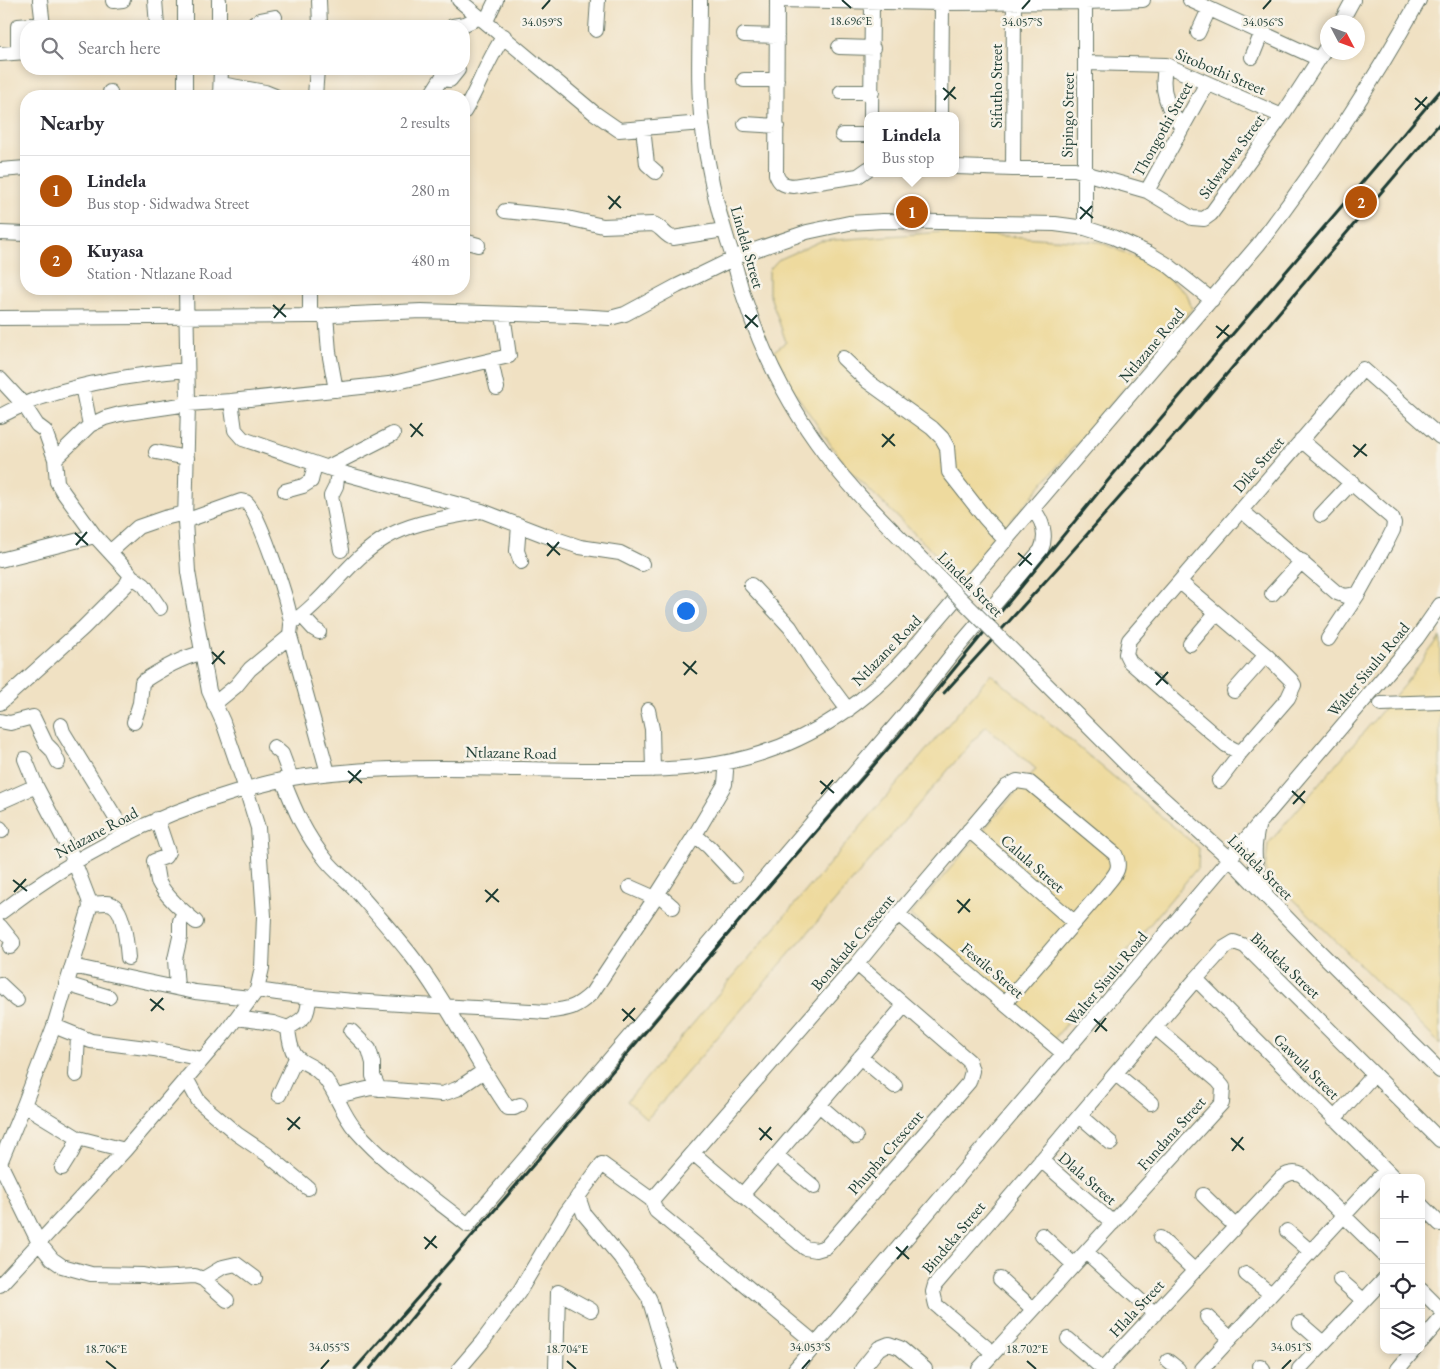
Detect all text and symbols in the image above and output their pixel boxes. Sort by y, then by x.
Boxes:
text: 18.696°E [830,13,872,29]
text: 34.059°S [522,14,563,30]
text: 34.057°S [1002,14,1043,30]
text: 34.056°S [1243,14,1284,30]
north arrow [1320,15,1365,60]
search box [20,20,470,75]
icon: search [38,34,66,62]
text: Search here [78,35,160,60]
street label: Sitobothi Street [1173,43,1269,100]
street label: Sifutho Street [986,44,1007,128]
street label: Sipingo Street [1056,72,1079,158]
street label: Thongothi Street [1128,78,1197,181]
text: Nearby [40,109,104,136]
street label: Sidwadwa Street [1193,110,1269,203]
text: 2 results [400,112,450,133]
popup [864,112,959,177]
text: Lindela [882,122,941,147]
text: Bus stop [882,147,934,168]
text: Lindela [87,168,146,193]
text: 1 [52,180,60,201]
text: 280 m [411,180,450,201]
pin: 2 [1345,183,1377,221]
text: Bus stop · Sidwadwa Street [87,193,249,214]
pin: 1 [896,193,928,231]
street label: Lindela Street [726,204,769,291]
text: Kuyasa [87,238,144,263]
text: 2 [52,250,60,271]
text: 480 m [411,250,450,271]
text: Station · Ntlazane Road [87,263,232,284]
street label: Ntlazane Road [1114,303,1189,387]
street label: Dike Street [1228,432,1289,497]
street label: Lindela Street [933,547,1008,622]
your location [673,598,699,624]
street label: Ntlazane Road [847,610,926,691]
street label: Walter Sisulu Road [1323,617,1415,721]
street label: Ntlazane Road [465,741,558,764]
street label: Ntlazane Road [51,801,142,863]
street label: Calula Street [996,830,1069,897]
street label: Lindela Street [1223,830,1298,905]
street label: Bonakude Crescent [806,890,899,995]
street label: Walter Sisulu Road [1061,926,1153,1030]
street label: Bindeka Street [1246,928,1325,1003]
street label: Festile Street [957,938,1029,1003]
street label: Gawula Street [1269,1029,1344,1104]
street label: Fundana Street [1133,1092,1210,1175]
street label: Phupha Crescent [843,1106,928,1199]
street label: Dlala Street [1054,1147,1121,1210]
map controls [1380,1174,1425,1354]
button: + [1380,1174,1425,1219]
street label: Bindeka Street [917,1197,990,1278]
button: − [1380,1219,1425,1264]
button: locate [1380,1264,1425,1309]
street label: Hlala Street [1104,1275,1169,1342]
button: layers [1380,1309,1425,1354]
text: 34.055°S [309,1339,350,1355]
text: 34.053°S [790,1339,831,1355]
text: 34.051°S [1271,1339,1312,1355]
text: 18.706°E [85,1341,127,1357]
text: 18.704°E [546,1341,588,1357]
text: 18.702°E [1006,1341,1048,1357]

